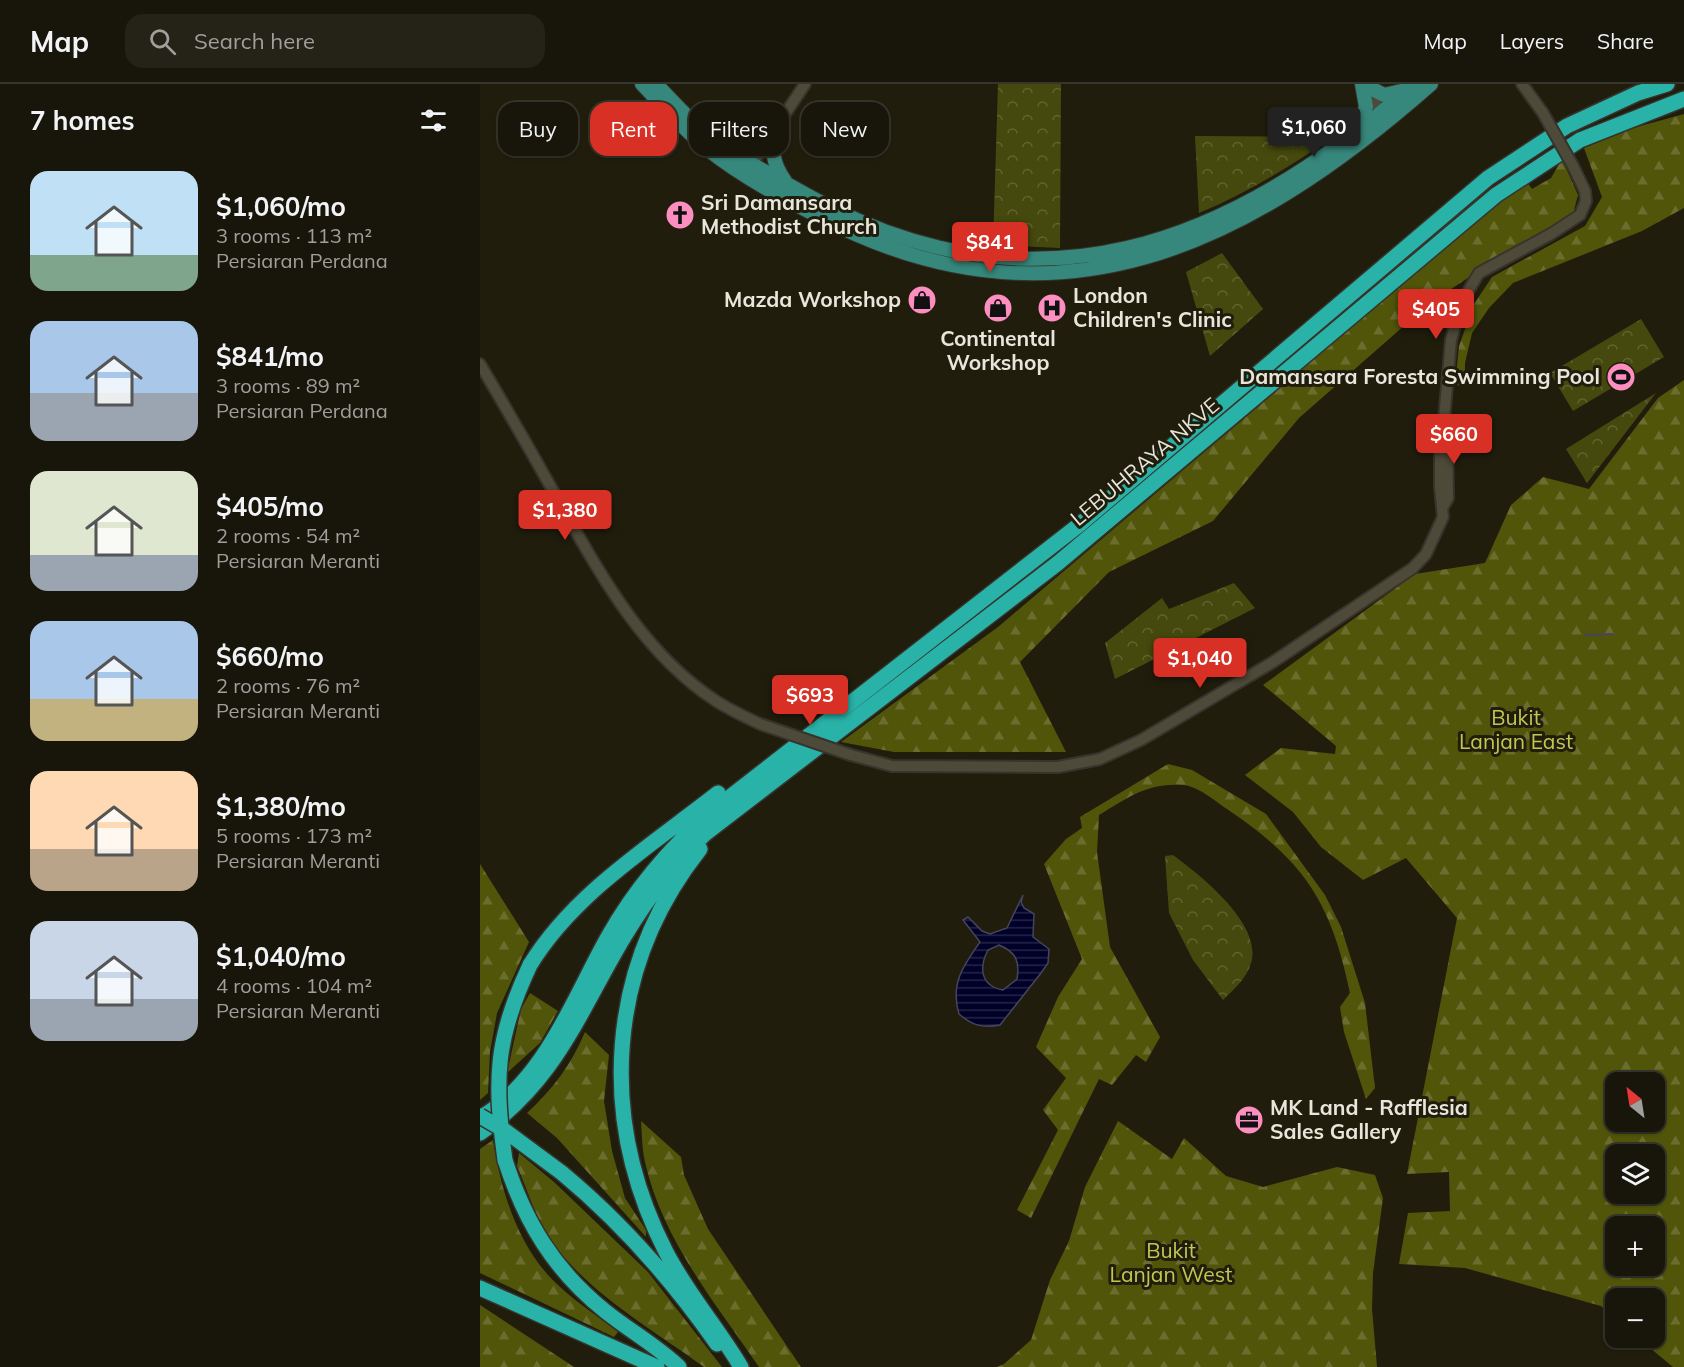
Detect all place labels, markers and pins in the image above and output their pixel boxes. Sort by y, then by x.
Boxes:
pin: $1,060 [1265,107,1363,158]
place label: Sri Damansara Methodist Church [701,189,877,239]
church icon: Sri Damansara Methodist Church [664,199,696,231]
pin: $841 [954,222,1026,273]
place label: London Children's Clinic [1073,282,1232,332]
shop icon: Mazda Workshop [906,284,938,316]
place label: Mazda Workshop [724,286,901,312]
pin: $405 [1400,289,1472,340]
shop icon: Continental Workshop [982,292,1014,324]
hospital icon: London Children's Clinic [1036,292,1068,324]
place label: Continental Workshop [940,325,1056,375]
sports icon: Damansara Foresta Swimming Pool [1605,361,1637,393]
place label: Damansara Foresta Swimming Pool [1239,363,1600,389]
pin: $660 [1418,414,1490,465]
pin: $1,380 [516,490,614,541]
pin: $1,040 [1151,638,1249,689]
pin: $693 [774,675,846,726]
place label: MK Land - Rafflesia Sales Gallery [1270,1094,1468,1144]
office icon: MK Land - Rafflesia Sales Gallery [1233,1104,1265,1136]

